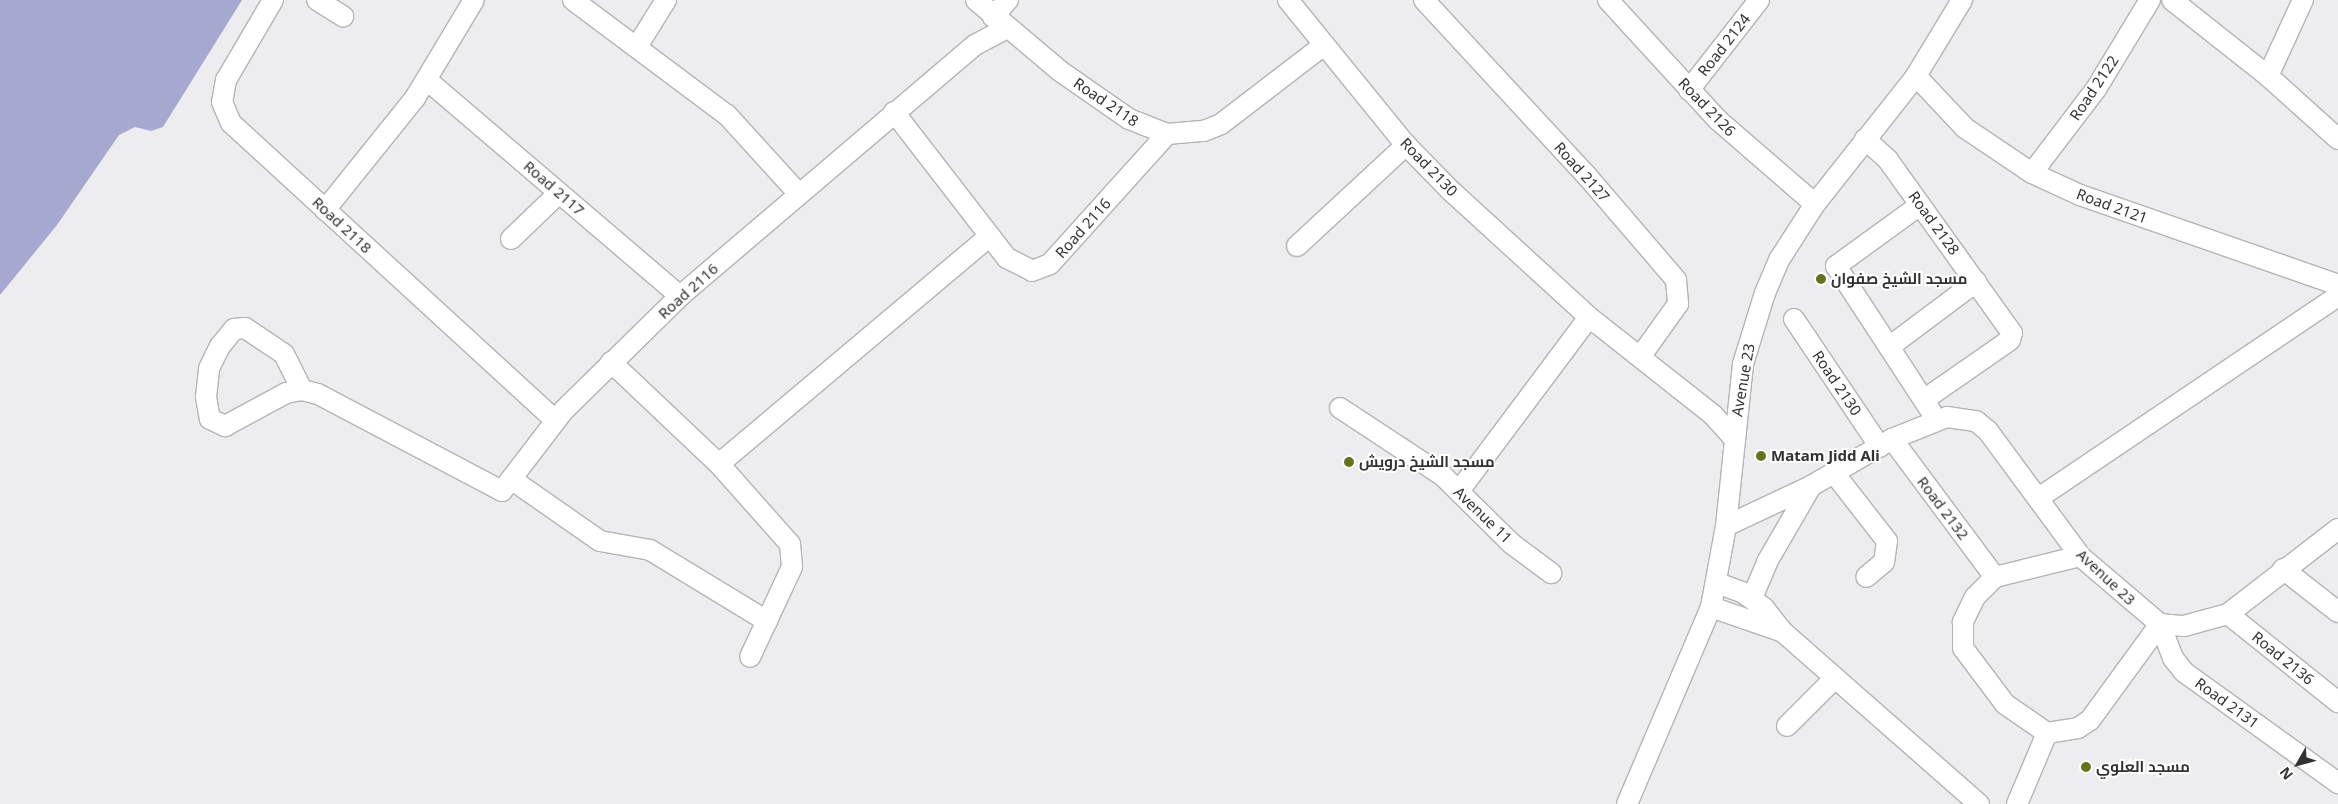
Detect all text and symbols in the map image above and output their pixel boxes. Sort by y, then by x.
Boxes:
street label: Road 2124 [1694,10,1754,80]
street label: Road 2122 [2066,52,2122,124]
street label: Road 2118 [1070,74,1142,130]
street label: Road 2126 [1675,74,1739,140]
street label: Road 2130 [1397,134,1461,200]
street label: Road 2127 [1550,138,1614,206]
street label: Road 2117 [520,157,588,219]
street label: Road 2121 [2074,185,2150,227]
street label: Road 2128 [1905,188,1963,258]
street label: Road 2118 [309,193,375,257]
street label: Road 2116 [1051,194,1115,262]
street label: Road 2116 [654,259,722,323]
place label: مسجد الشيخ صفوان [1831,270,1967,288]
marker: مسجد الشيخ صفوان [1815,273,1827,285]
street label: Avenue 23 [1728,342,1758,418]
street label: Road 2130 [1809,347,1865,419]
place label: Matam Jidd Ali [1771,447,1880,465]
marker: Matam Jidd Ali [1755,450,1767,462]
place label: مسجد الشيخ درويش [1359,453,1495,471]
marker: مسجد الشيخ درويش [1343,456,1355,468]
street label: Road 2132 [1913,473,1973,543]
street label: Avenue 11 [1450,483,1516,547]
street label: Avenue 23 [2073,545,2139,609]
street label: Road 2136 [2248,628,2318,688]
street label: Road 2131 [2192,674,2262,732]
north arrow [2273,739,2323,789]
place label: مسجد العلوي [2096,758,2190,776]
marker: مسجد العلوي [2080,761,2092,773]
text: N [2275,763,2297,784]

